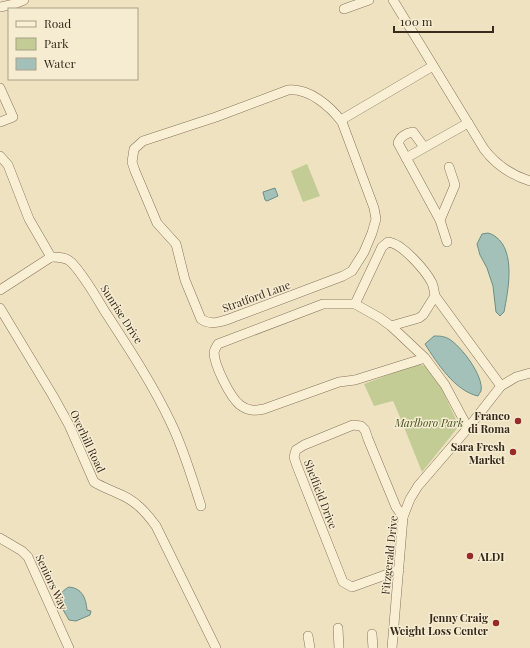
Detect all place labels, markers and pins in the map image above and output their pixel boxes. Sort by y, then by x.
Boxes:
place label: Franco di Roma [468,408,510,436]
marker: Franco di Roma [513,416,523,426]
place label: Sara Fresh Market [451,439,505,467]
marker: Sara Fresh Market [508,447,518,457]
place label: ALDI [477,549,504,564]
marker: ALDI [465,551,475,561]
place label: Jenny Craig Weight Loss Center [389,610,489,638]
marker: Jenny Craig Weight Loss Center [491,618,501,628]

